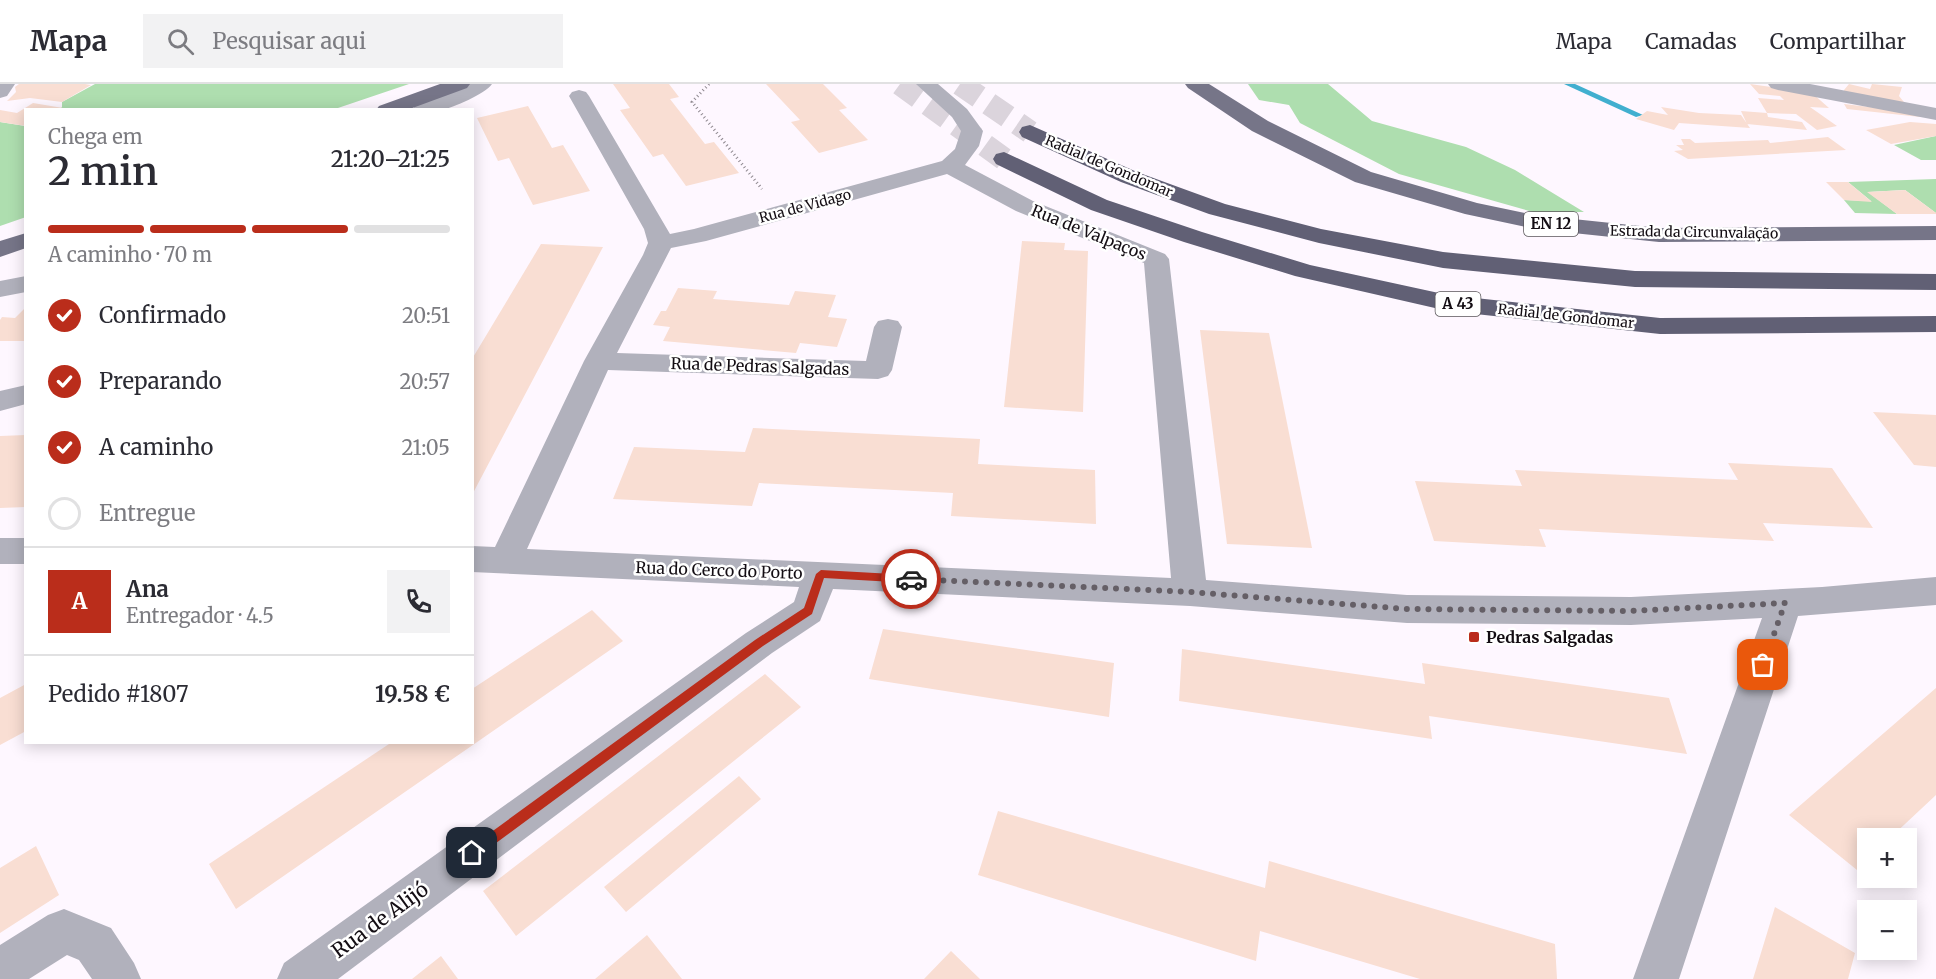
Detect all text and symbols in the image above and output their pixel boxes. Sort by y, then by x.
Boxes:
search box [143,14,563,68]
text: Mapa [30,23,107,59]
icon: search [164,25,197,58]
text: Pesquisar aqui [212,27,366,55]
text: Mapa [1556,28,1612,55]
text: Camadas [1645,28,1737,55]
text: Compartilhar [1770,28,1906,55]
text: Chega em [48,124,143,149]
street label: Radial de Gondomar [1042,131,1176,201]
text: 21:20–21:25 [331,145,450,173]
text: 2 min [48,147,158,196]
street label: Rua de Vidago [757,185,853,227]
street label: Rua de Valpaços [1029,200,1150,264]
road number: EN 12 [1524,212,1578,236]
street label: Estrada da Circunvalação [1610,222,1778,242]
text: A caminho · 70 m [48,242,212,267]
road number: A 43 [1436,292,1480,316]
icon: check [48,299,81,332]
street label: Radial de Gondomar [1497,300,1635,332]
text: Confirmado [99,301,226,329]
text: 20:51 [402,303,450,328]
street label: Rua de Pedras Salgadas [670,353,850,379]
icon: check [48,365,81,398]
text: Preparando [99,367,222,395]
text: 20:57 [399,369,450,394]
icon: check [48,431,81,464]
text: A caminho [99,433,213,461]
text: 21:05 [401,435,450,460]
text: Entregue [99,499,195,527]
courier [881,549,941,609]
street label: Rua do Cerco do Porto [635,557,803,583]
icon: car [895,563,928,596]
button: phone [387,570,450,633]
text: Ana [126,575,169,603]
text: A [72,587,87,615]
text: Entregador · 4.5 [126,603,274,628]
place label: Pedras Salgadas [1486,627,1613,647]
marker: Pedras Salgadas [1467,630,1481,644]
pin [1737,639,1788,690]
icon: bag [1746,648,1779,681]
text: Pedido #1807 [48,680,188,708]
text: 19.58 € [375,680,450,708]
pin [446,827,497,878]
map controls [1857,828,1917,960]
button: + [1857,828,1917,888]
icon: home [455,836,488,869]
street label: Rua de Alijó [326,876,433,963]
button: − [1857,900,1917,960]

